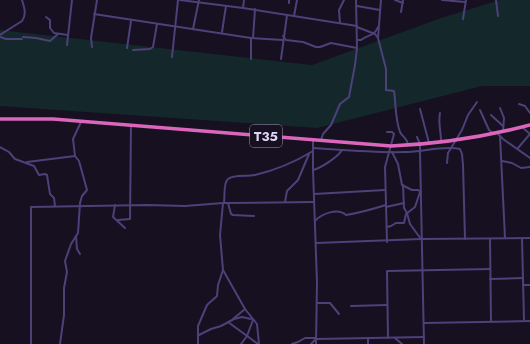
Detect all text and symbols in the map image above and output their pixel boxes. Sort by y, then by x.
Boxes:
road number: T35 [250,125,282,147]

